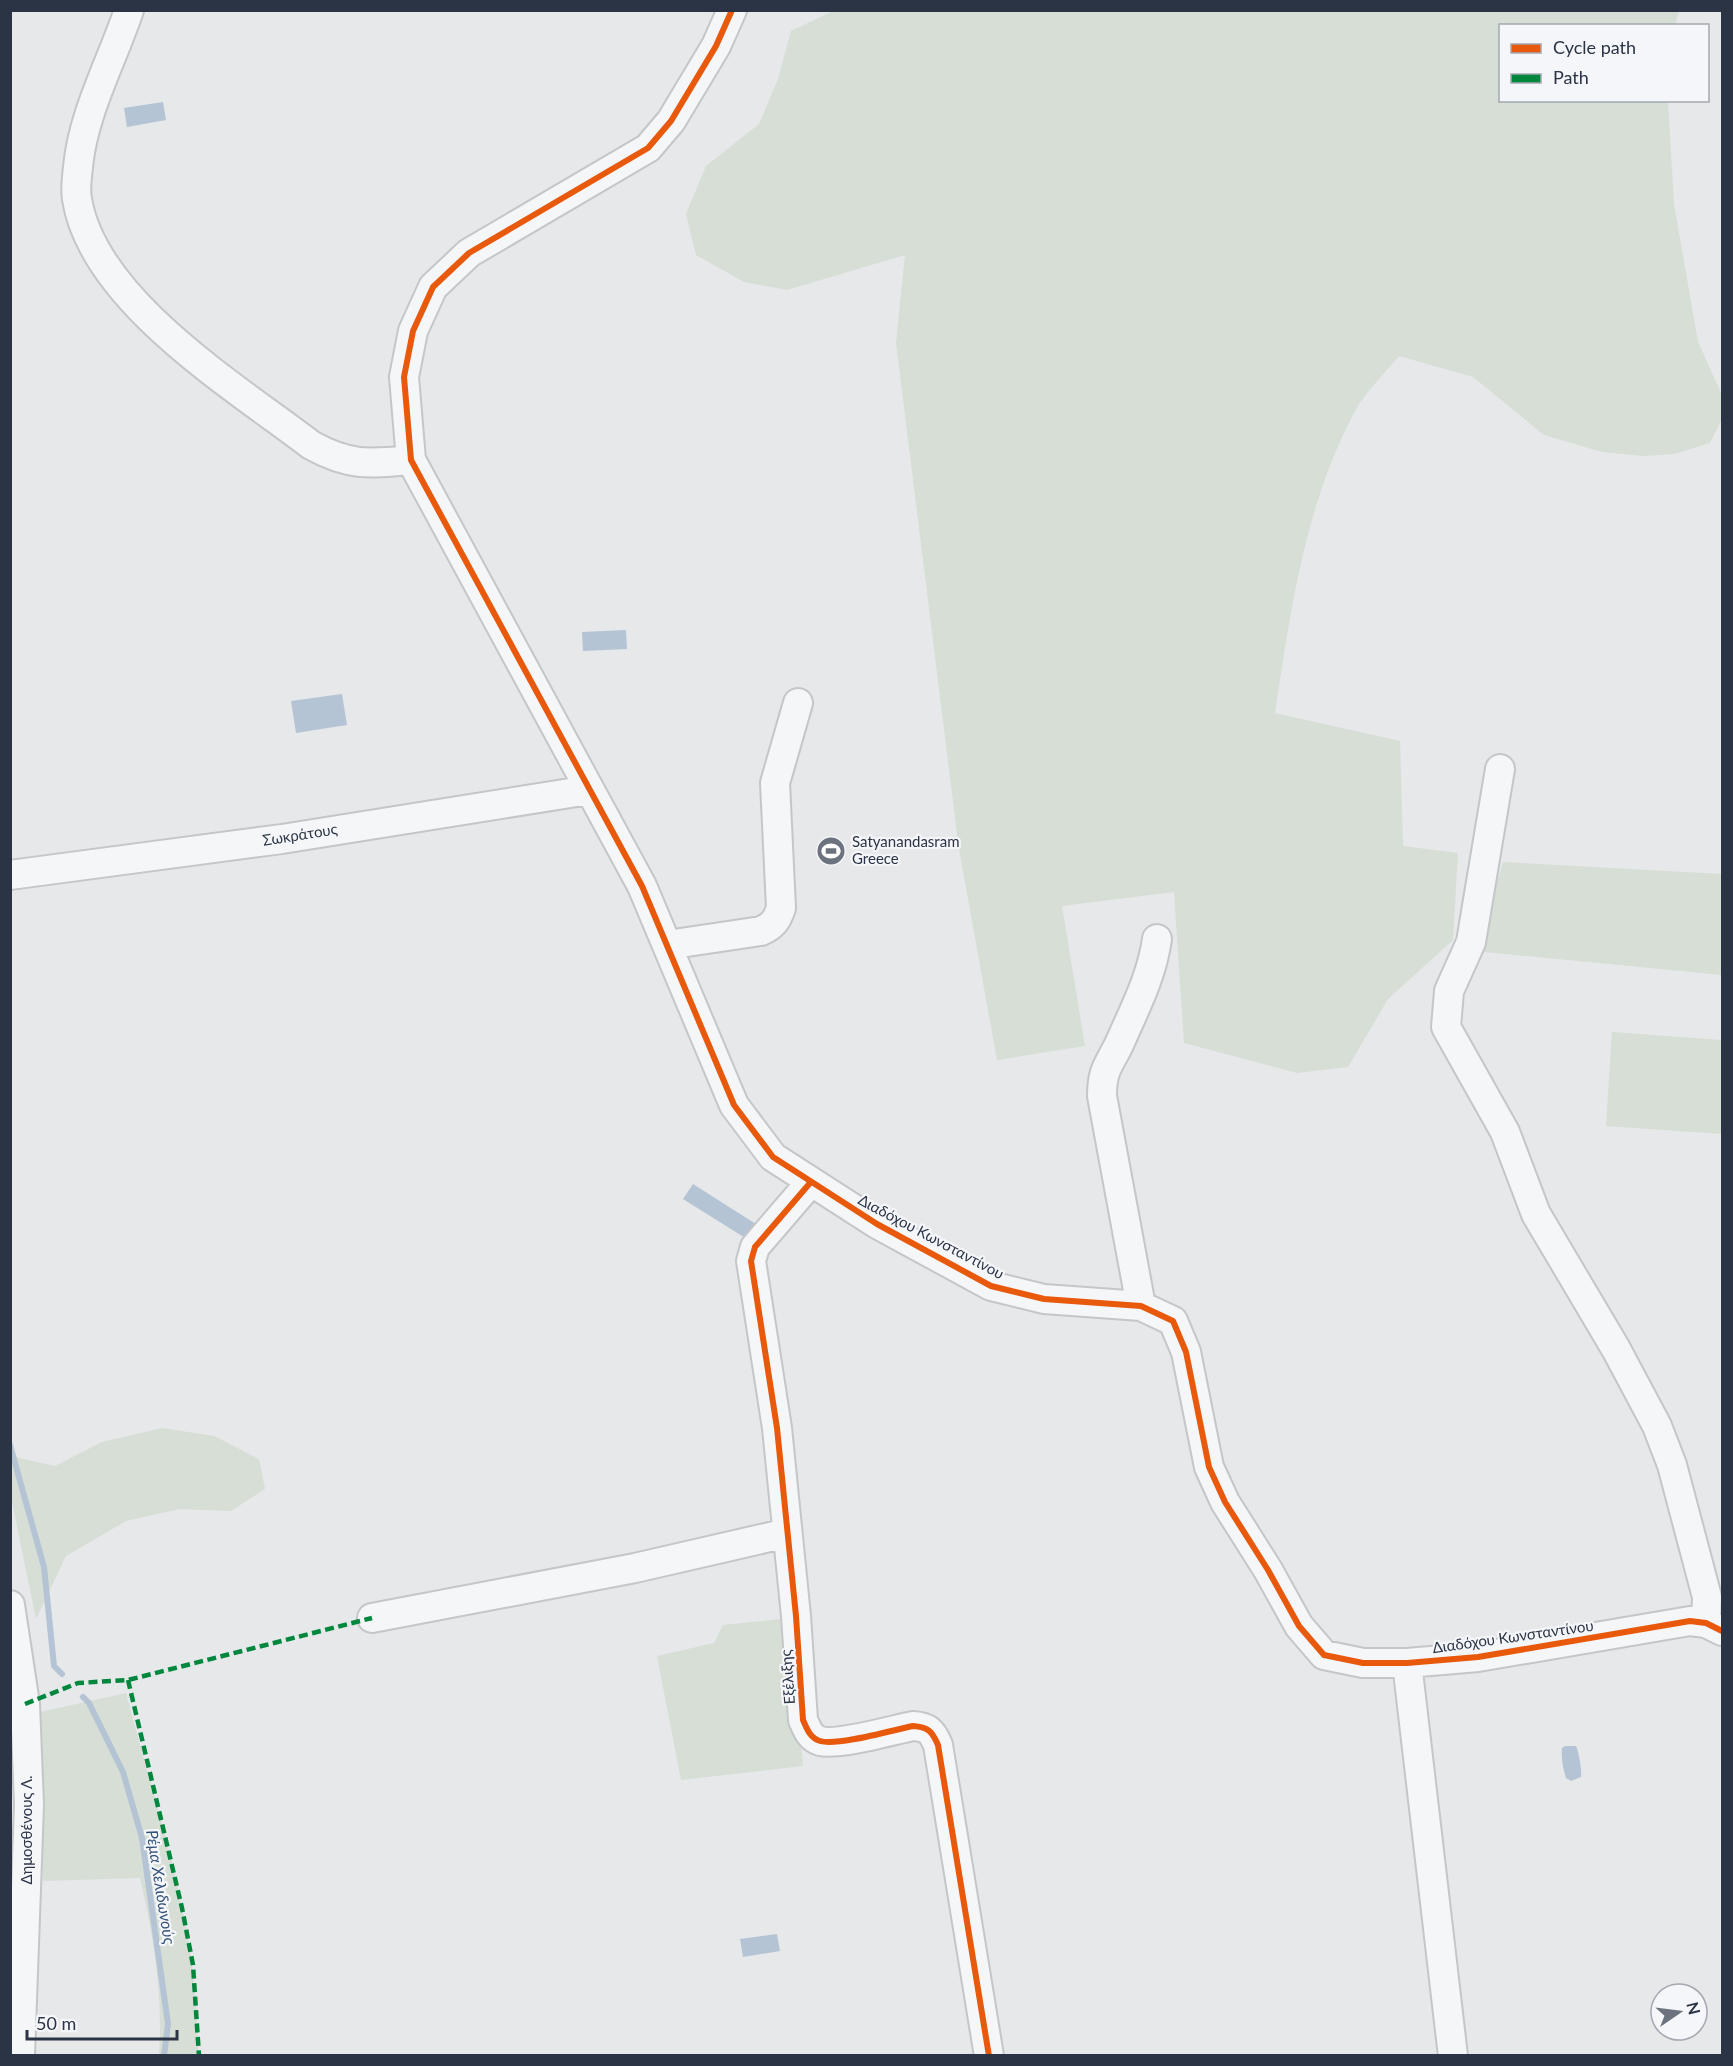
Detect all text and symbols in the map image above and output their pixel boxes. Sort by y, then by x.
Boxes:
legend [1499,24,1709,102]
text: Cycle path [1553,36,1636,58]
text: Path [1553,66,1589,88]
street label: Σωκράτους [261,819,339,849]
place label: Satyanandasram Greece [852,832,959,867]
sports icon: Satyanandasram Greece [815,835,847,867]
street label: Διαδόχου Κωνσταντίνου [856,1190,1007,1282]
street label: Διαδόχου Κωνσταντίνου [1431,1616,1595,1656]
street label: Εξέλιξης [776,1649,799,1705]
street label: Δημοσθένους Λ. [17,1775,35,1885]
water label: Ρέμα Χελιδωνούς [143,1828,180,1946]
north arrow [1649,1982,1709,2042]
text: N [1683,2000,1705,2017]
scale bar [27,2003,177,2041]
text: 50 m [36,2012,76,2034]

